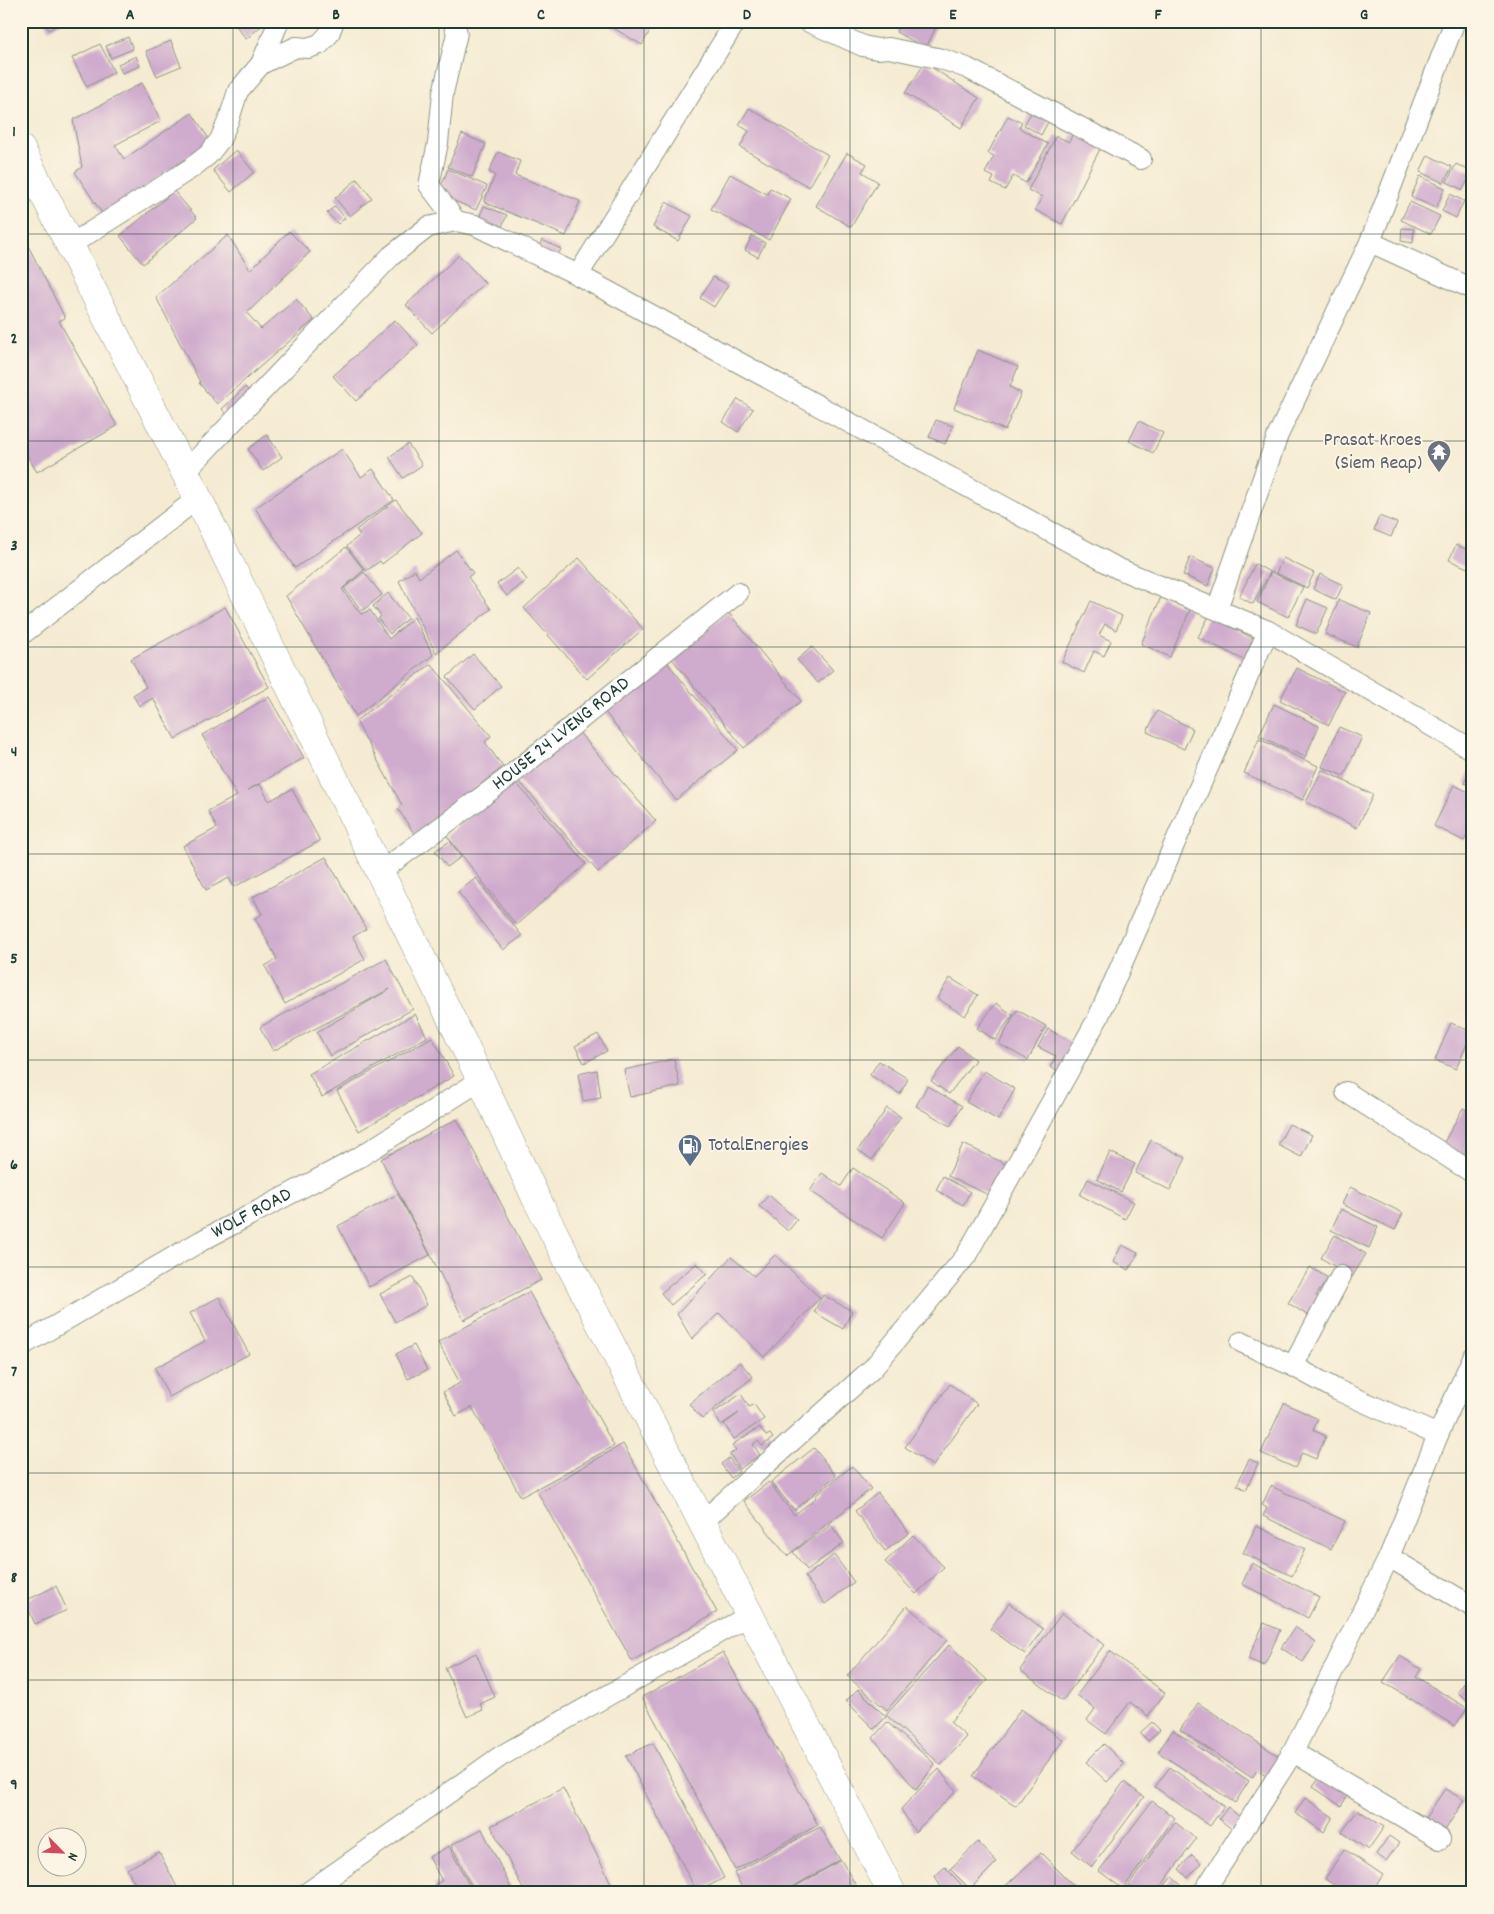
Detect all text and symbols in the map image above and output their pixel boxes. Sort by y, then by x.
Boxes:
text: A [126,4,135,27]
text: B [332,4,340,27]
text: C [537,4,545,27]
text: D [743,4,752,27]
text: E [949,4,957,27]
text: F [1154,4,1162,27]
text: G [1360,4,1368,27]
text: 1 [12,121,16,144]
text: 2 [11,328,18,351]
place label: Prasat Kroes (Siem Reap) [1324,427,1422,478]
temple icon: Prasat Kroes (Siem Reap) [1426,439,1452,473]
text: 3 [10,535,18,558]
street label: HOUSE 24 LVENG ROAD [487,670,637,798]
text: 4 [11,741,17,764]
text: 5 [10,948,18,971]
place label: TotalEnergies [708,1132,809,1160]
fuel station icon: TotalEnergies [677,1133,703,1167]
text: 6 [10,1154,18,1177]
street label: WOLF ROAD [207,1181,297,1247]
text: 7 [11,1361,17,1384]
text: 8 [11,1567,18,1590]
text: 9 [10,1774,18,1797]
north arrow [38,1826,88,1876]
text: N [61,1849,83,1864]

